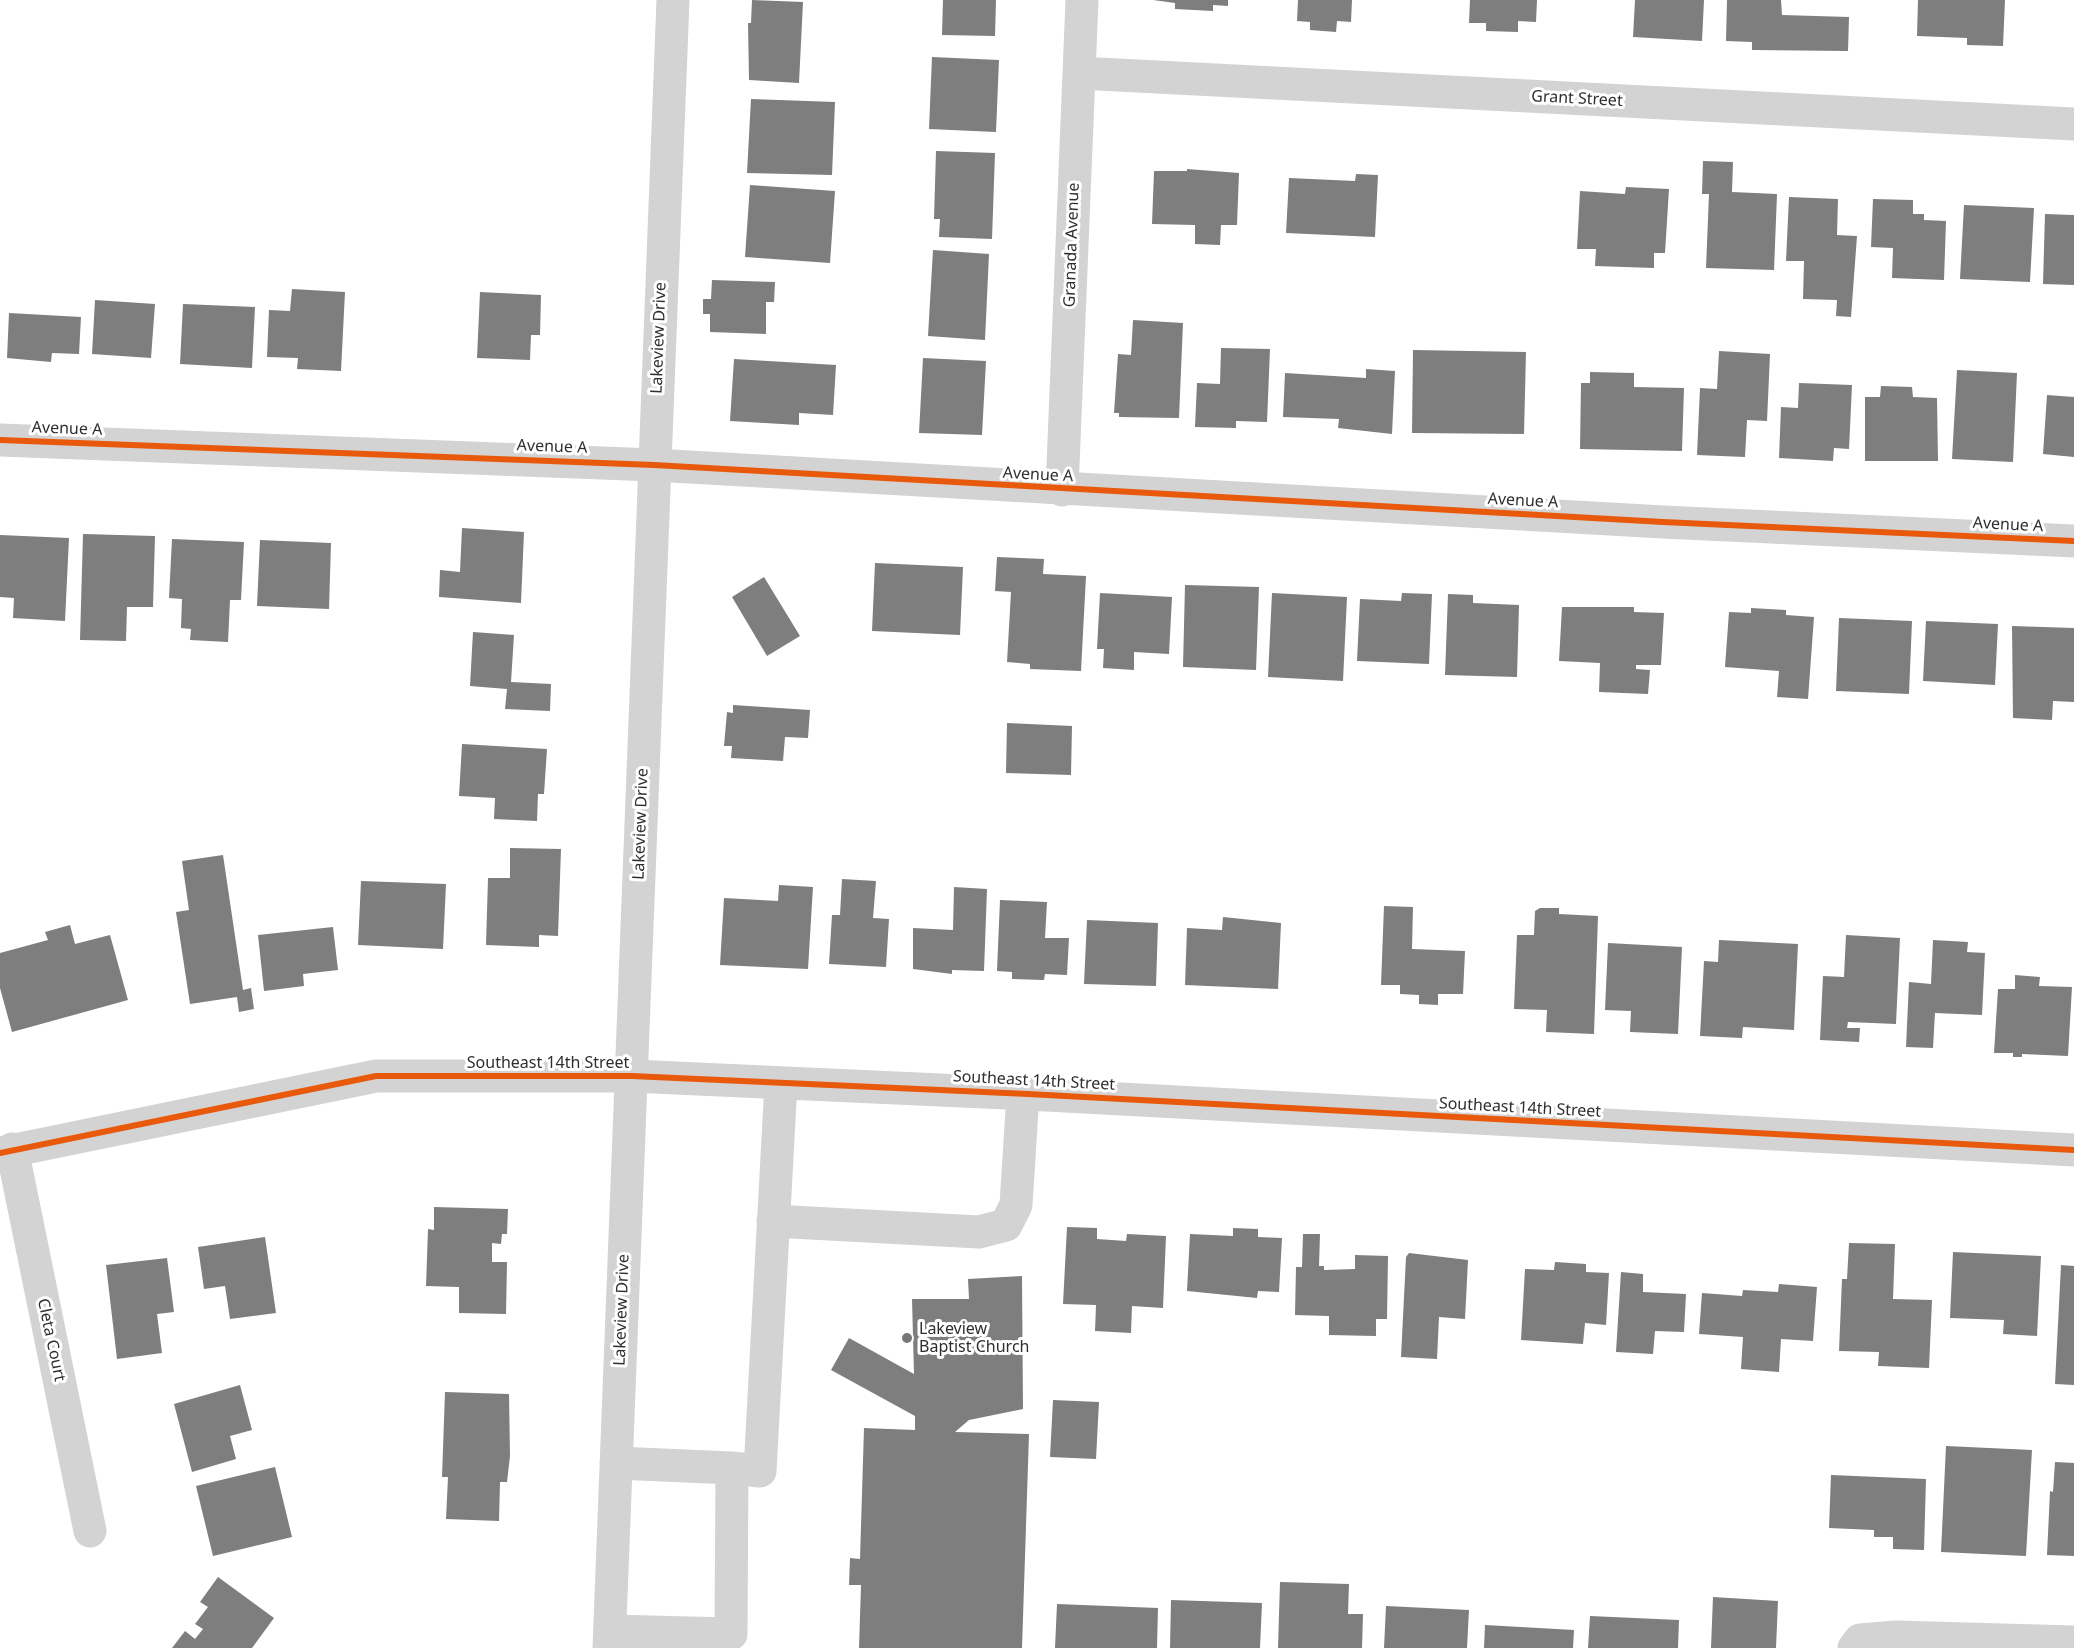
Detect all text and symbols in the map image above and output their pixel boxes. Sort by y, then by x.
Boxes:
street label: Grant Street [1531,87,1623,111]
street label: Granada Avenue [1060,182,1084,308]
street label: Lakeview Drive [647,282,671,394]
street label: Avenue A [31,418,103,440]
street label: Avenue A [516,436,588,458]
street label: Avenue A [1002,464,1074,486]
street label: Avenue A [1487,490,1559,512]
street label: Avenue A [1972,514,2044,536]
street label: Lakeview Drive [629,768,653,880]
street label: Southeast 14th Street [467,1053,629,1073]
street label: Southeast 14th Street [952,1067,1116,1095]
street label: Southeast 14th Street [1438,1094,1602,1122]
street label: Lakeview Drive [610,1254,634,1366]
street label: Cleta Court [33,1297,69,1383]
place label: Lakeview Baptist Church [919,1319,1029,1357]
marker: Lakeview Baptist Church [900,1331,914,1345]

